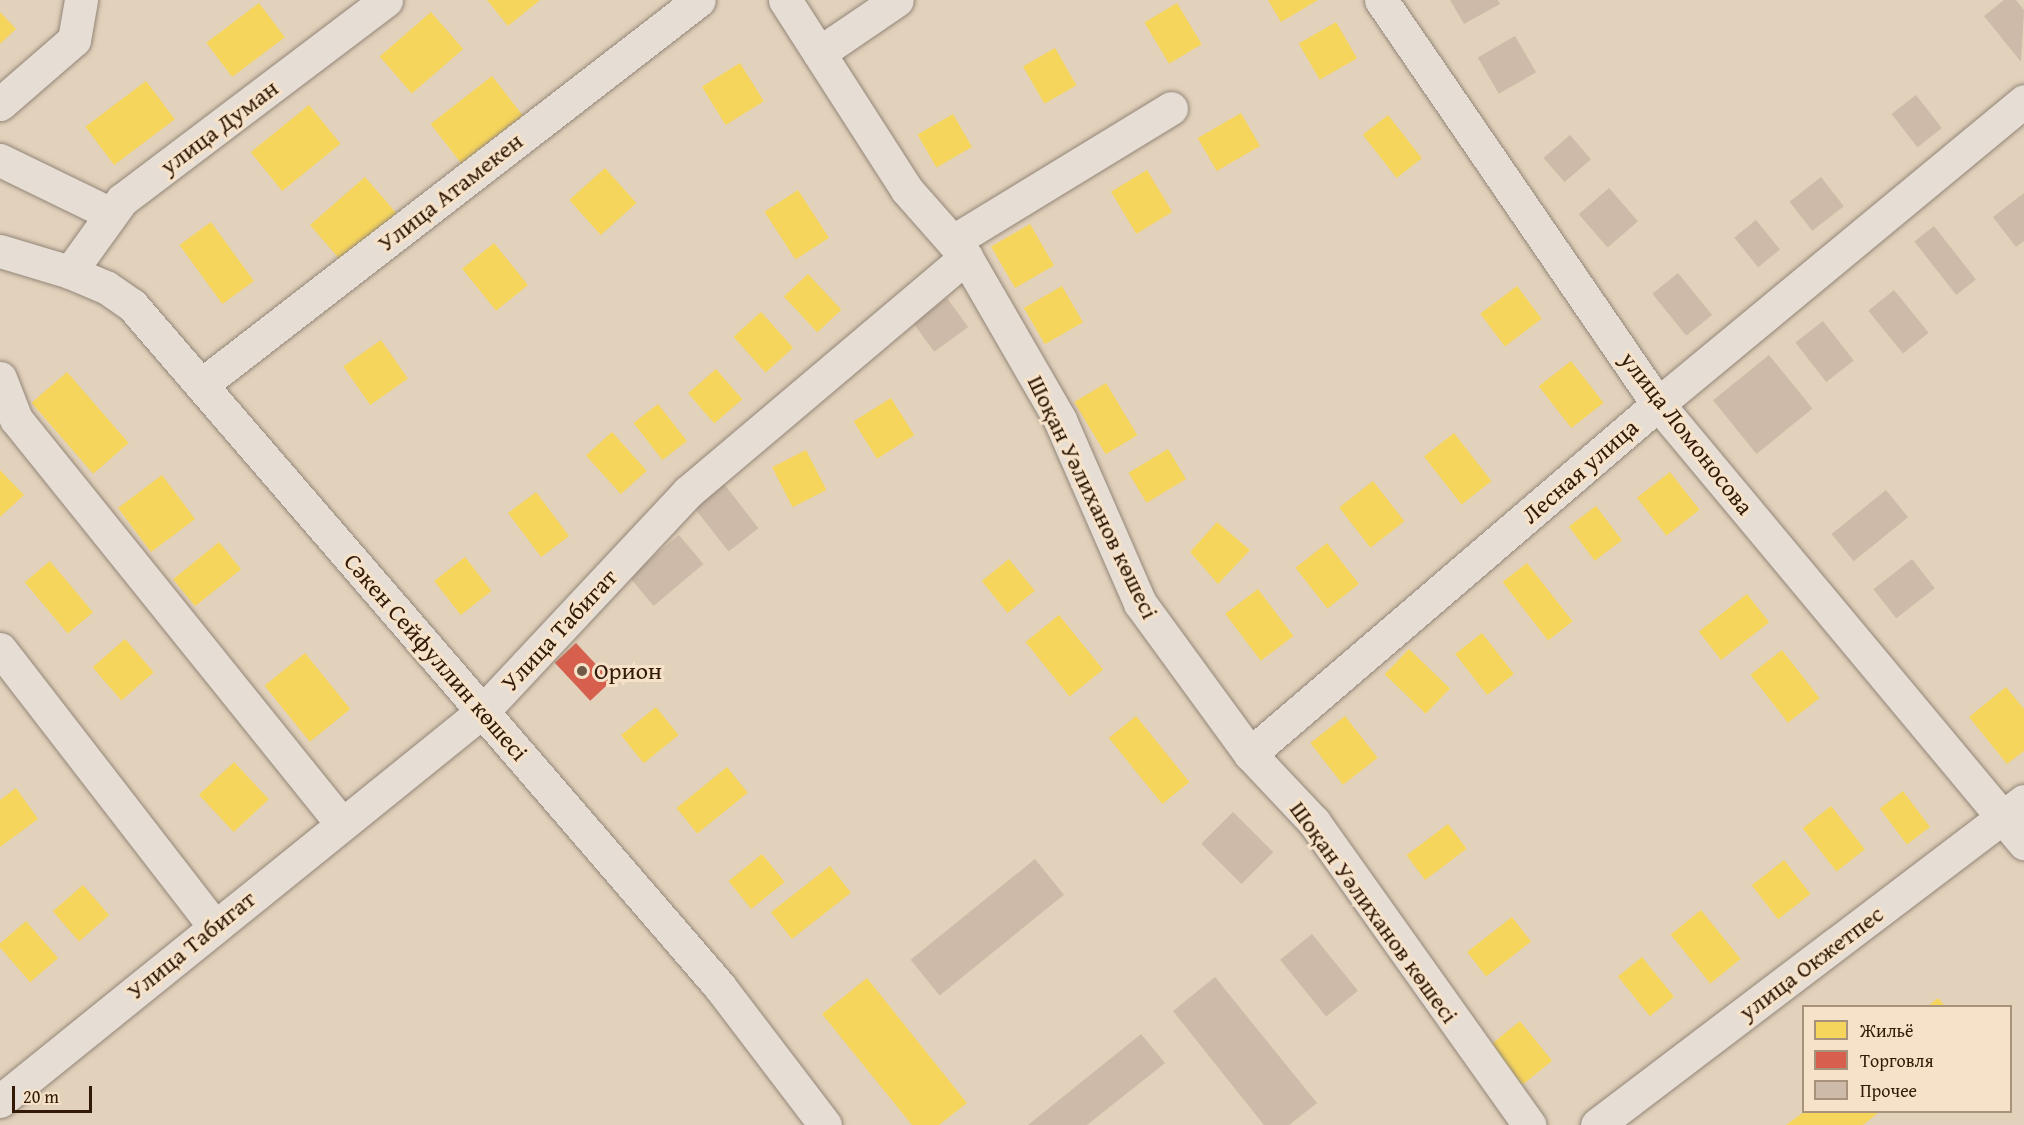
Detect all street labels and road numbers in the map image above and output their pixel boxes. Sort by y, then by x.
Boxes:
street label: улица Думан [154,73,284,181]
street label: Улица Атамекен [372,126,528,258]
street label: улица Ломоносова [1614,346,1760,520]
street label: Шоқан Уәлиханов көшесі [1021,371,1165,623]
street label: Лесная улица [1516,413,1644,529]
street label: Сәкен Сейфуллин көшесі [338,547,534,767]
street label: Улица Табигат [495,563,623,697]
street label: Шоқан Уәлиханов көшесі [1284,795,1464,1029]
street label: Улица Табигат [121,884,261,1006]
street label: улица Окжетпес [1733,899,1889,1027]

